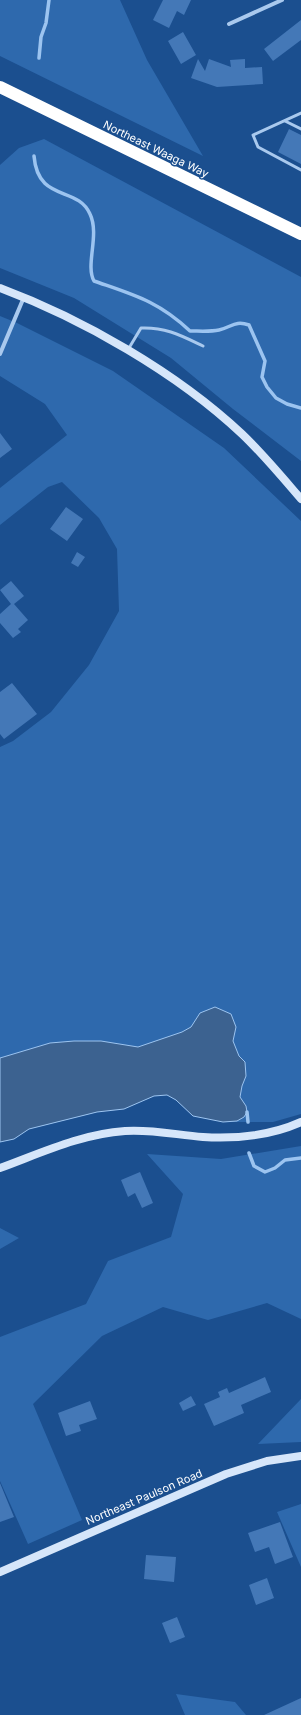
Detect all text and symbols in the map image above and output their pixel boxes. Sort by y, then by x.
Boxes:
street label: Northeast Waaga Way [101,117,211,181]
street label: Northeast Paulson Road [84,1466,204,1528]

